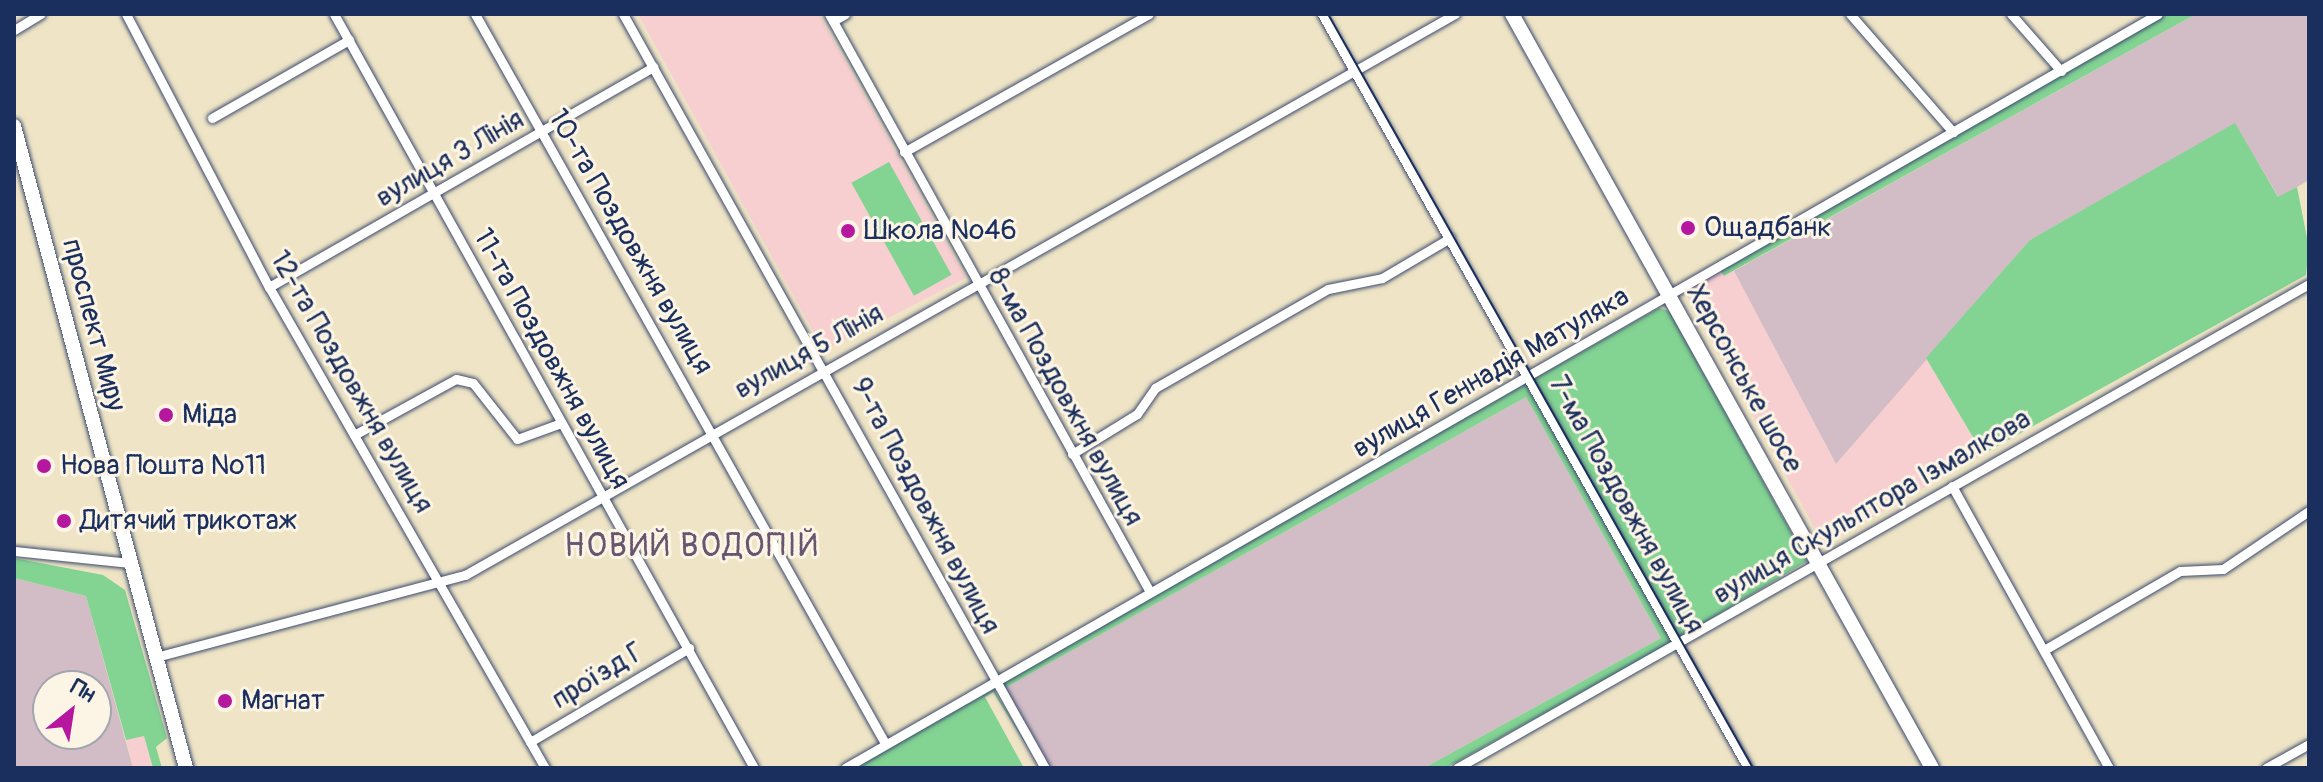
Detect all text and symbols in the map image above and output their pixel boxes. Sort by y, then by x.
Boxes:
street label: вулиця 3 Лінія [370,103,530,215]
street label: 10-та Поздовжня вулиця [540,103,720,381]
place label: Ощадбанк [1704,211,1832,245]
place label: Школа №46 [864,214,1017,248]
marker: Ощадбанк [1679,219,1697,237]
marker: Школа №46 [839,222,857,240]
street label: 11-та Поздовжня вулиця [465,223,637,495]
street label: проспект Миру [54,235,132,415]
street label: 12-та Поздовжня вулиця [262,245,440,519]
street label: 8-ма Поздовжня вулиця [980,262,1150,532]
street label: Херсонське шосе [1678,279,1810,479]
street label: вулиця Геннадія Матуляка [1347,280,1635,466]
street label: вулиця 5 Лінія [729,297,889,407]
street label: 7-ма Поздовжня вулиця [1541,370,1711,640]
street label: 9-та Поздовжня вулиця [843,372,1007,640]
place label: Міда [182,398,237,432]
street label: вулиця Скульптора Ізмалкова [1707,402,2037,612]
marker: Міда [157,406,175,424]
place label: Нова Пошта №11 [60,449,266,483]
marker: Нова Пошта №11 [35,457,53,475]
place label: Дитячий трикотаж [80,504,297,538]
marker: Дитячий трикотаж [55,512,73,530]
district label: НОВИЙ ВОДОПІЙ [564,527,820,565]
street label: проїзд Г [546,635,650,717]
north arrow [32,670,112,750]
text: Пн [66,673,100,709]
place label: Магнат [241,684,325,718]
marker: Магнат [216,692,234,710]

